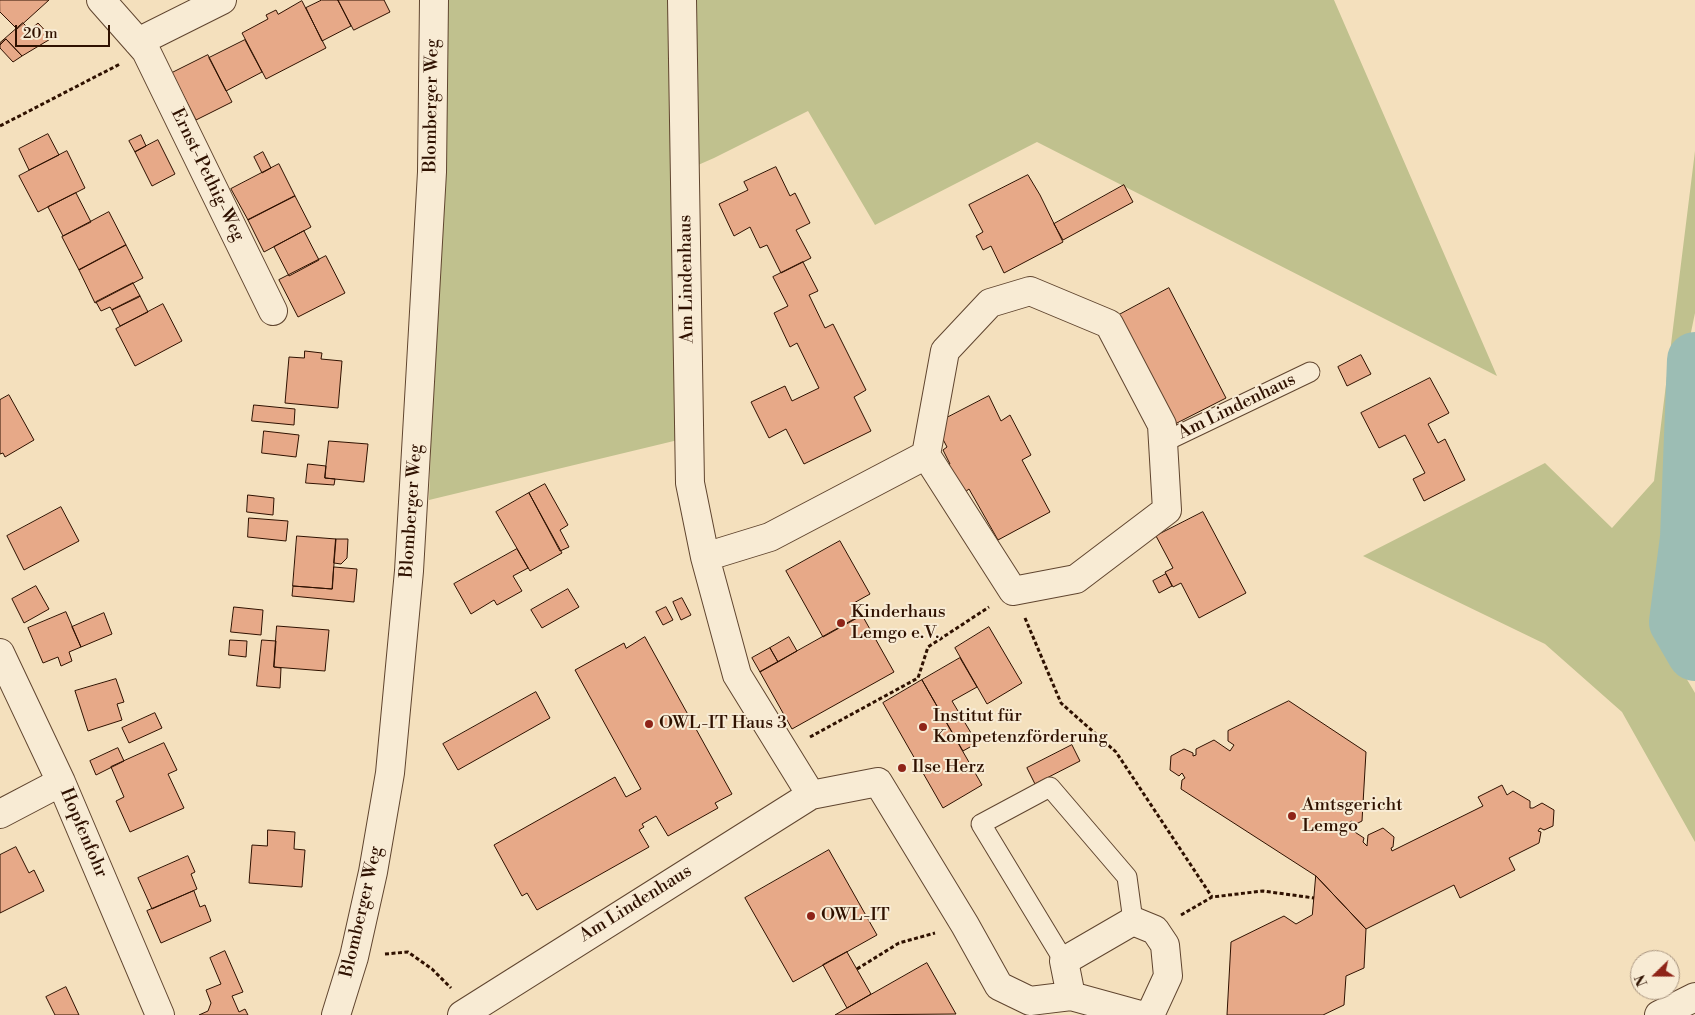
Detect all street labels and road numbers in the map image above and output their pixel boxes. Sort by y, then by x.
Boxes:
street label: Blomberger Weg [420,39,444,173]
street label: Ernst-Pethig-Weg [165,105,249,245]
street label: Am Lindenhaus [675,215,699,343]
street label: Am Lindenhaus [1175,369,1299,445]
street label: Blomberger Weg [397,443,427,579]
street label: Hopfenfohr [54,785,112,881]
street label: Blomberger Weg [336,844,388,980]
street label: Am Lindenhaus [576,861,696,947]

